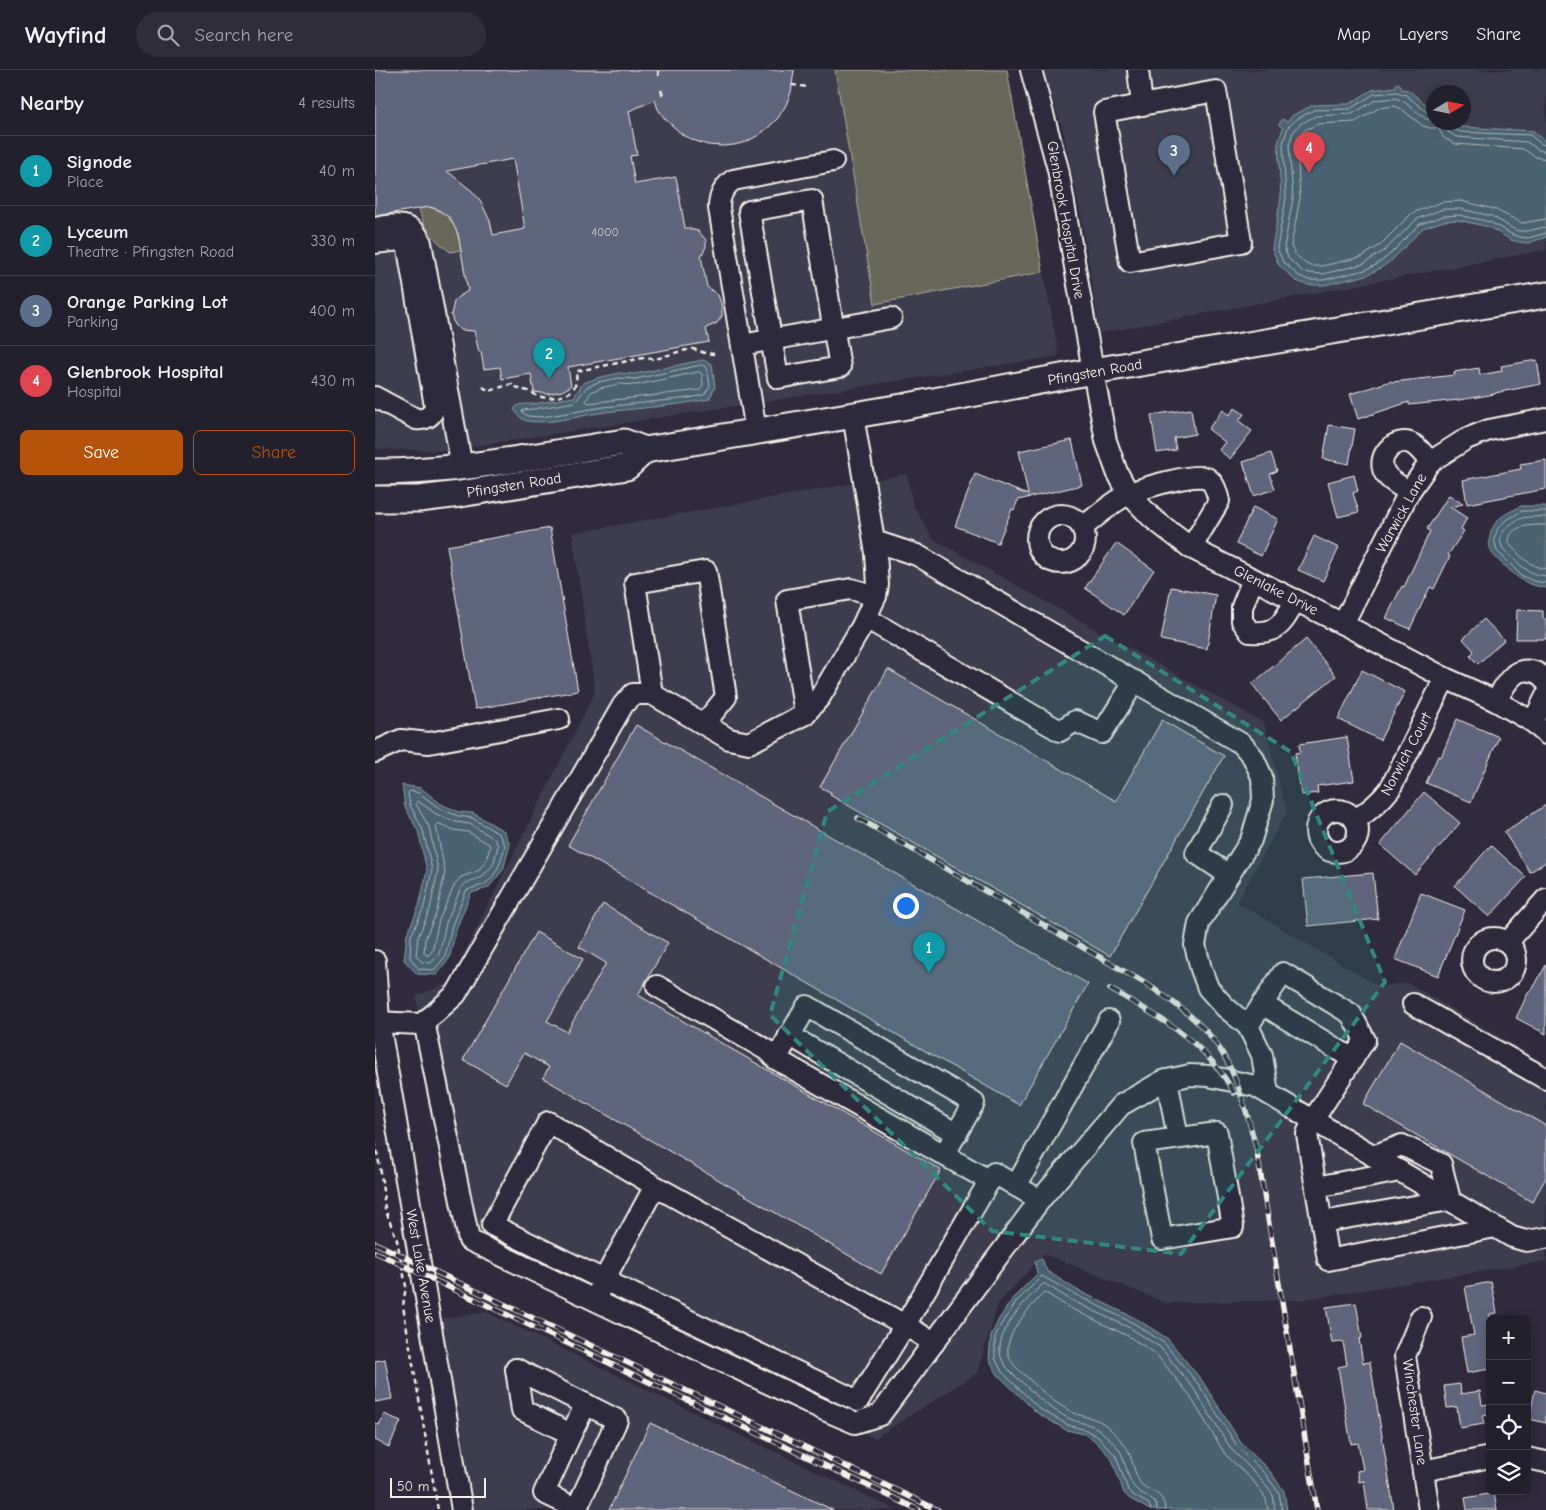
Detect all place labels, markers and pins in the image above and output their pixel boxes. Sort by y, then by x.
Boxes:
pin: 4 [1293,132,1325,173]
pin: 3 [1158,135,1190,176]
pin: 2 [533,338,565,379]
pin: 1 [913,932,945,973]

